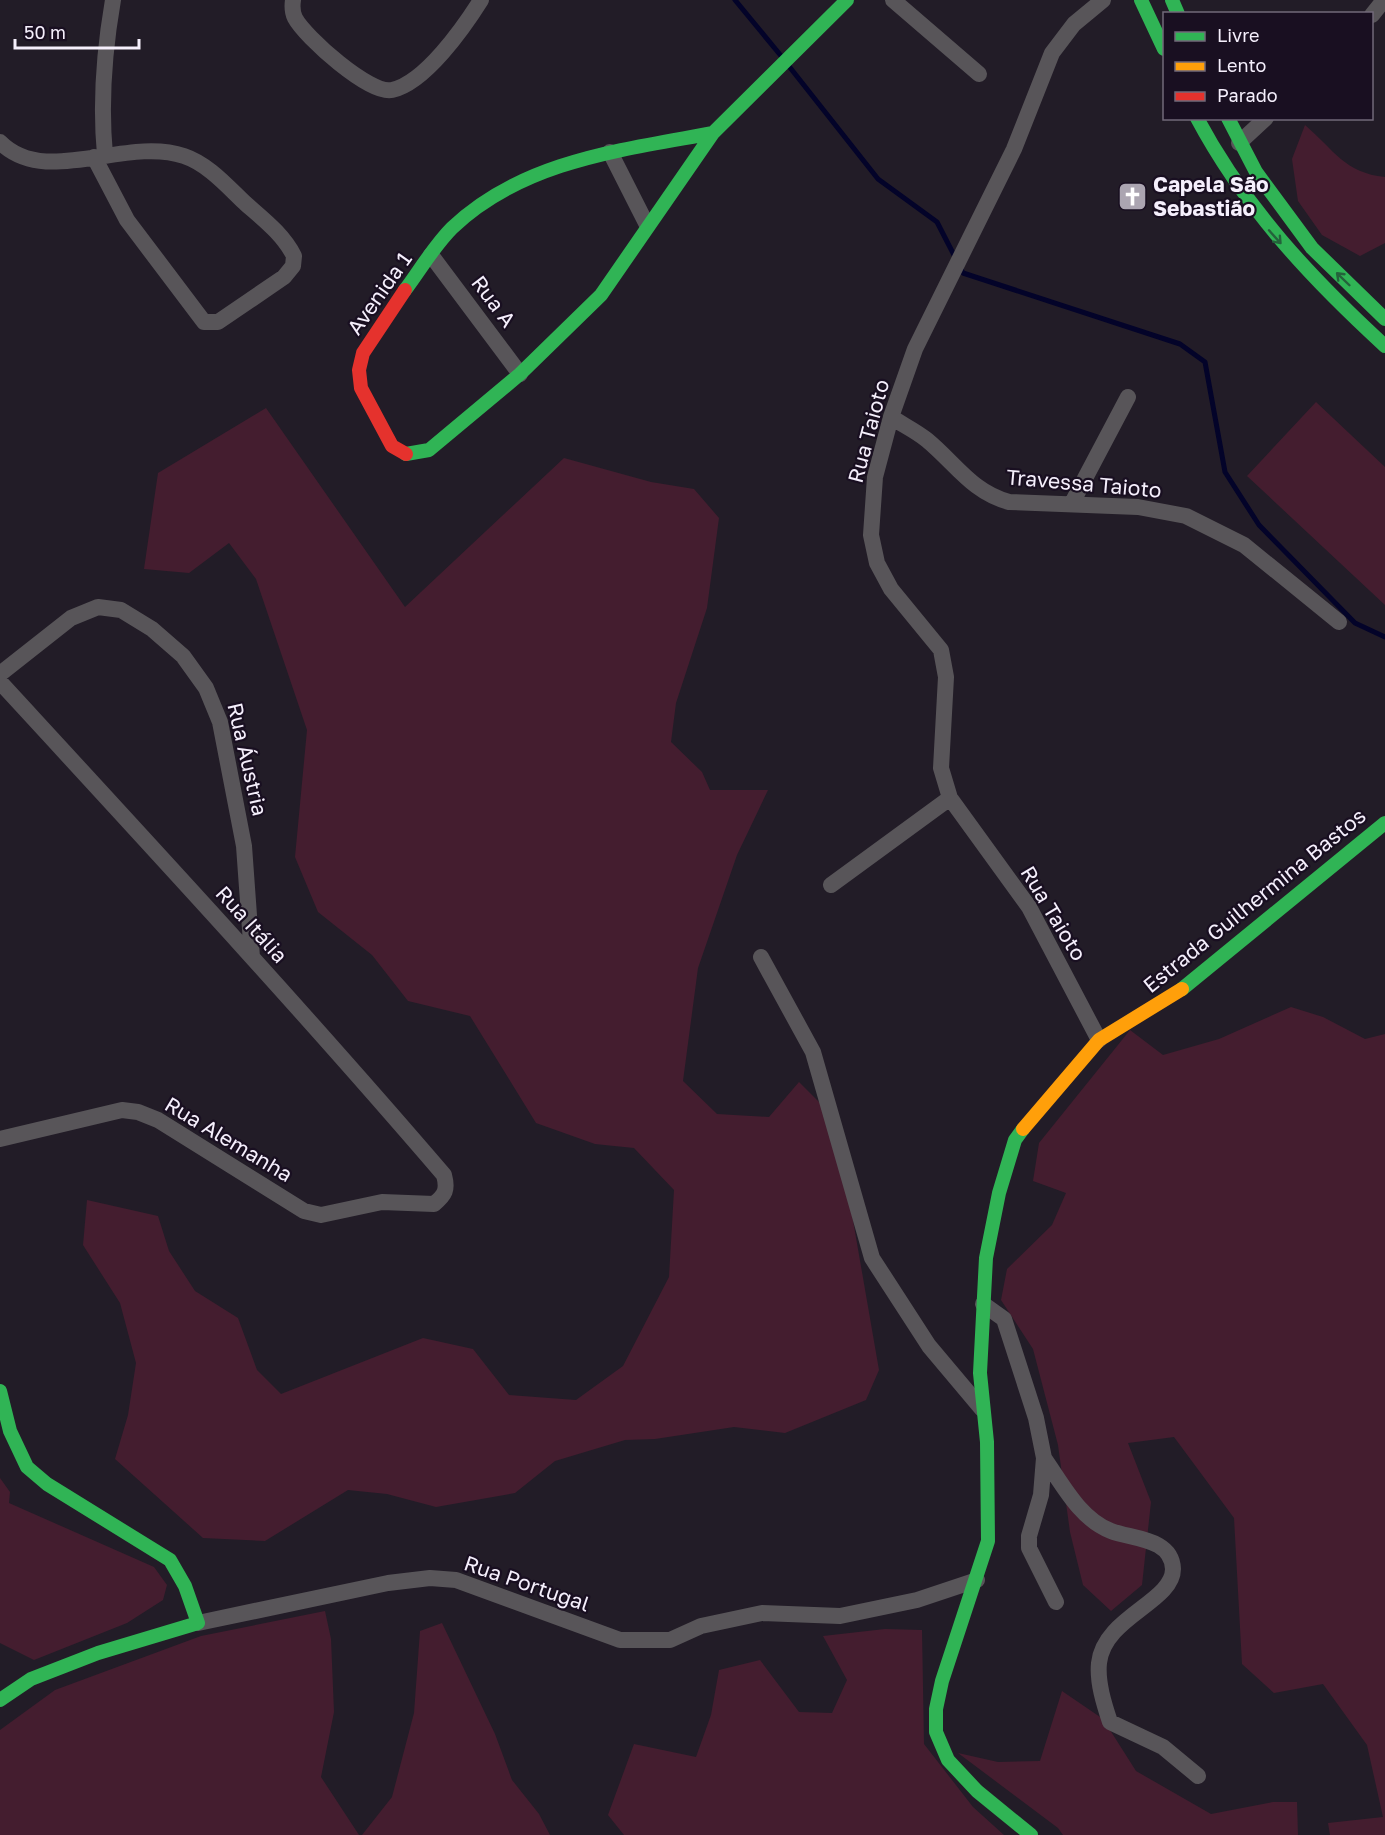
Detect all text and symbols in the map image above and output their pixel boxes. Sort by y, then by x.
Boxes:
scale bar [15,12,140,50]
legend [1163,12,1373,120]
text: 50 m [24,21,66,43]
text: Livre [1217,24,1259,46]
text: Lento [1217,54,1266,76]
text: Parado [1217,84,1278,106]
place label: Capela São Sebastião [1153,171,1269,221]
church icon: Capela São Sebastião [1116,180,1148,212]
one-way arrow [1268,229,1283,244]
street label: Avenida 1 [341,247,417,339]
street label: Rua A [466,270,522,332]
one-way arrow [1336,271,1351,286]
street label: Rua Taioto [842,376,894,486]
street label: Travessa Taioto [1005,463,1163,503]
street label: Rua Áustria [222,700,274,818]
street label: Estrada Guilhermina Bastos [1137,802,1371,998]
street label: Rua Taioto [1016,861,1092,965]
street label: Rua Itália [211,880,293,968]
street label: Rua Alemanha [161,1091,297,1187]
street label: Rua Portugal [461,1549,593,1617]

